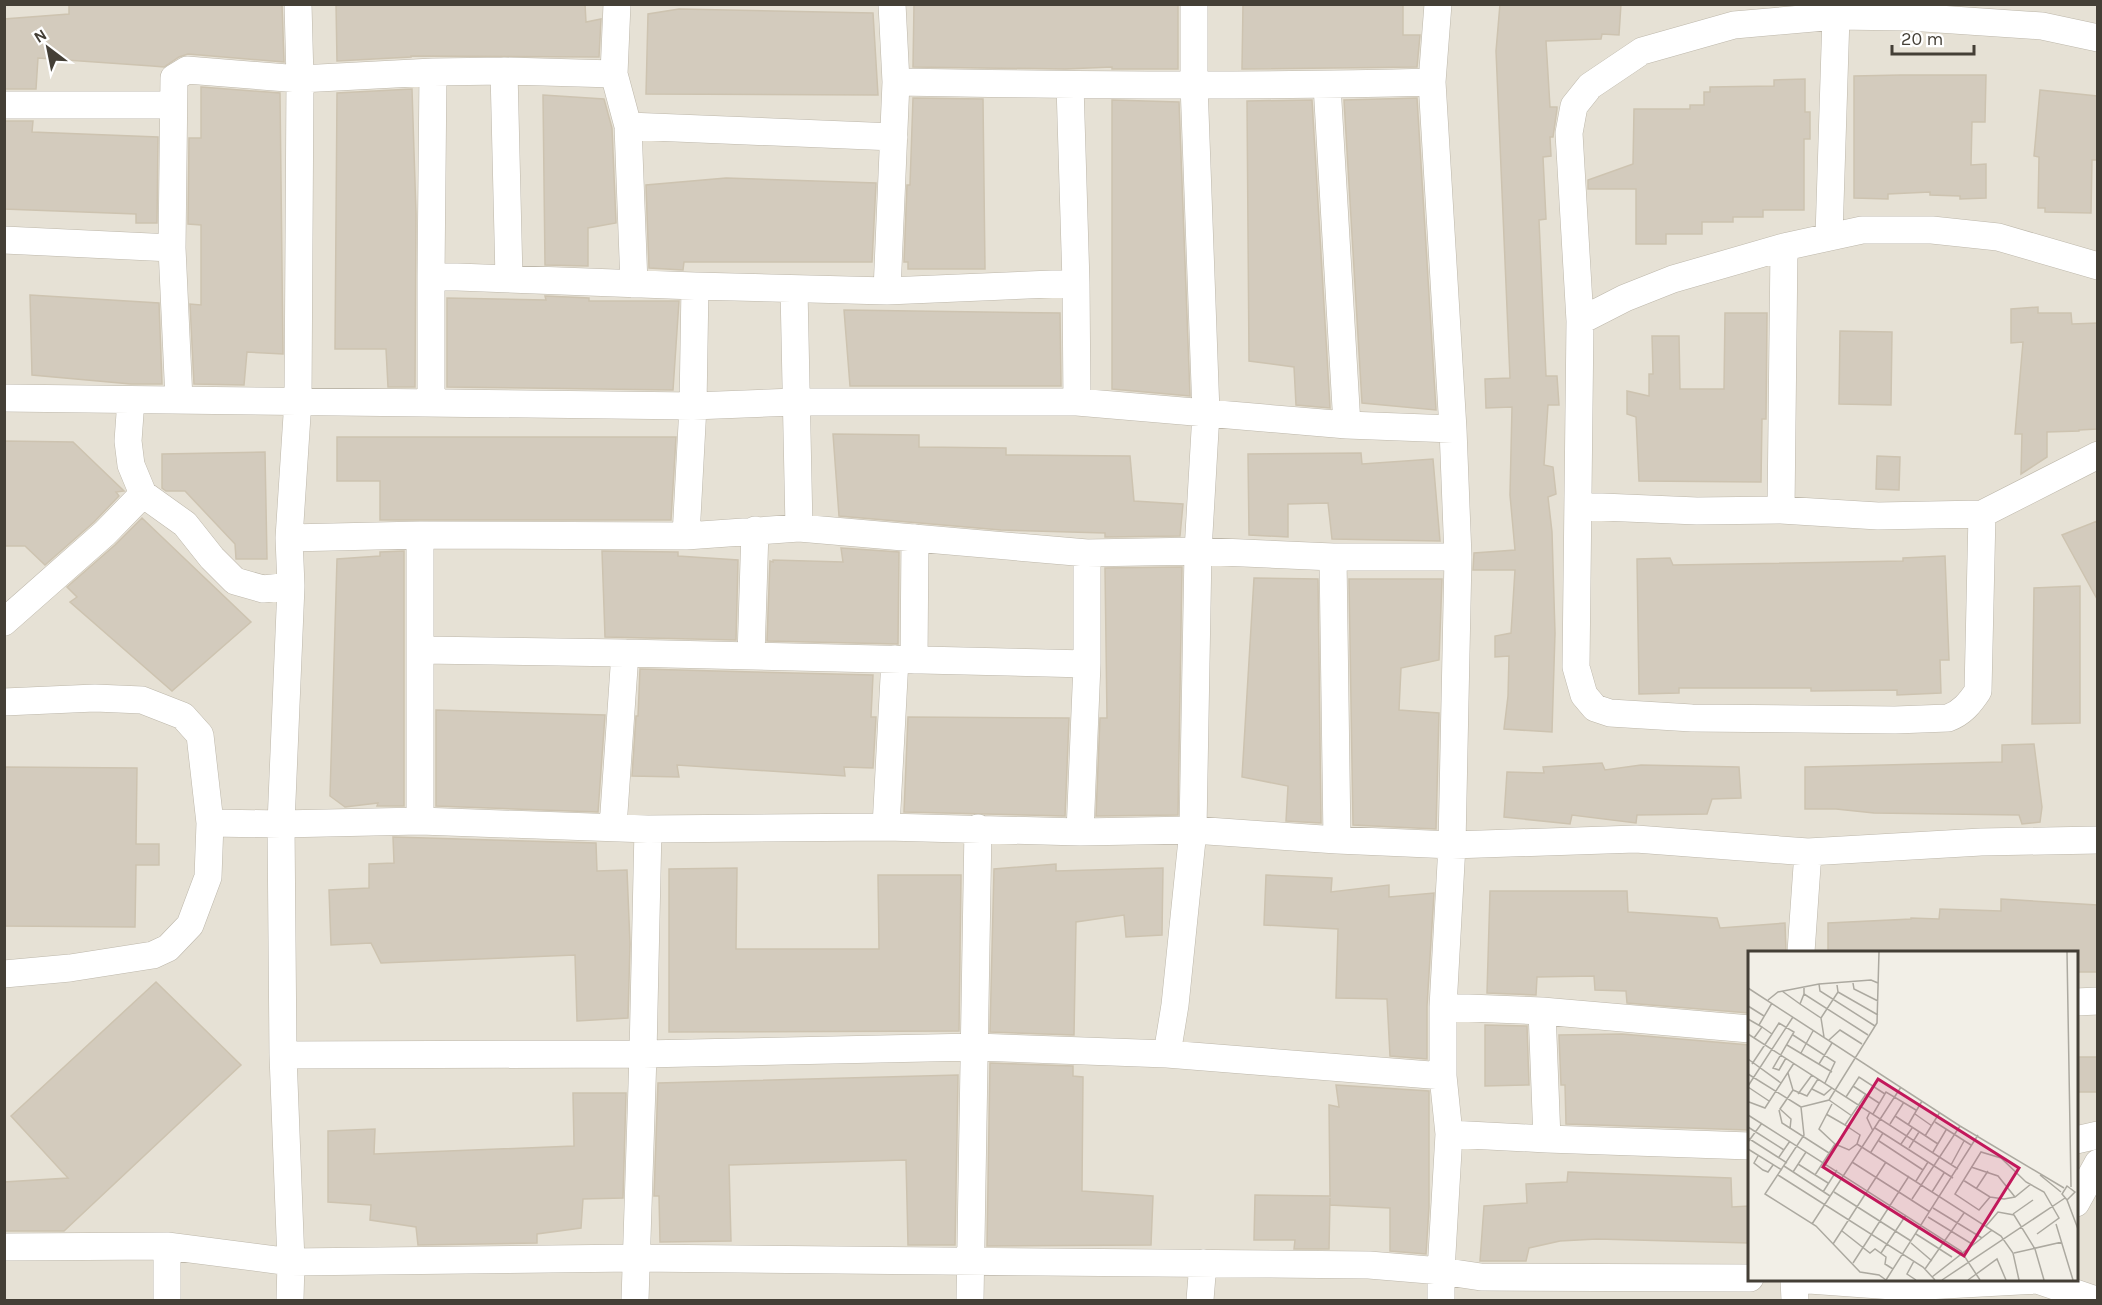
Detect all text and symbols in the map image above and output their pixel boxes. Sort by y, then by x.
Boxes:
north arrow [18,18,78,78]
scale bar [1892,18,1974,56]
text: N [30,25,50,47]
text: 20 m [1901,28,1943,50]
inset map [1748,951,2078,1281]

